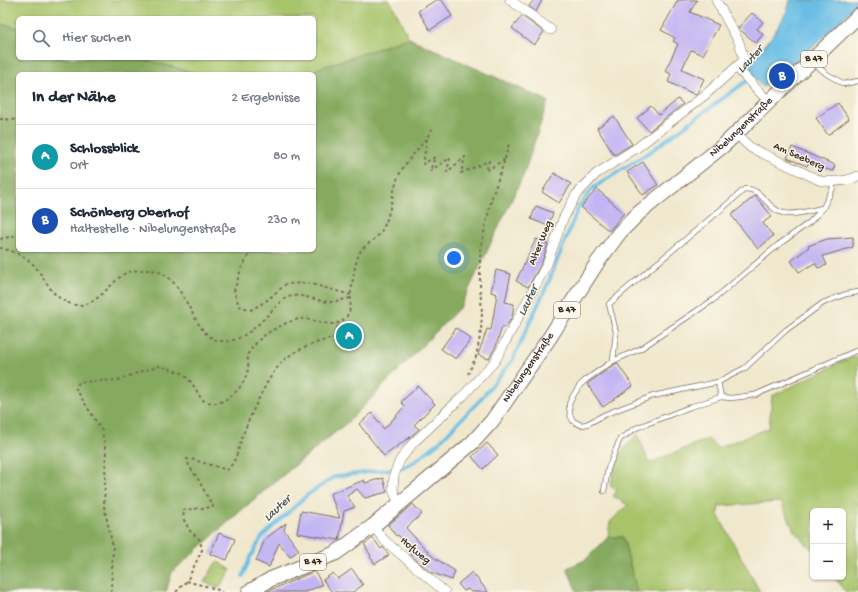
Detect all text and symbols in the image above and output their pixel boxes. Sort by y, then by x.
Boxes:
search box [16,16,316,60]
icon: search [30,27,52,49]
text: Hier suchen [62,29,131,47]
water label: Lauter [735,41,769,77]
road number: B 47 [801,51,827,67]
pin: B [769,61,795,91]
text: In der Nähe [32,88,115,108]
text: 2 Ergebnisse [232,91,300,106]
street label: Nibelungenstraße [707,95,776,160]
text: Schlossblick [70,140,139,158]
street label: Am Seeberg [771,140,827,174]
text: A [41,149,49,164]
text: 80 m [273,149,300,164]
text: Ort [70,158,88,173]
text: Schönberg Oberhof [70,204,189,222]
text: B [42,213,48,228]
text: 230 m [267,213,300,228]
street label: Alter Weg [527,219,555,267]
text: Haltestelle · Nibelungenstraße [70,222,236,237]
your location [444,248,464,268]
water label: Lauter [516,281,543,318]
road number: B 47 [554,302,580,318]
pin: A [336,321,362,351]
street label: Nibelungenstraße [501,330,557,405]
water label: Lauter [262,491,296,525]
map controls [810,508,846,580]
button: + [810,508,846,544]
street label: Hofweg [397,534,433,567]
button: − [810,544,846,580]
road number: B 47 [300,554,326,570]

